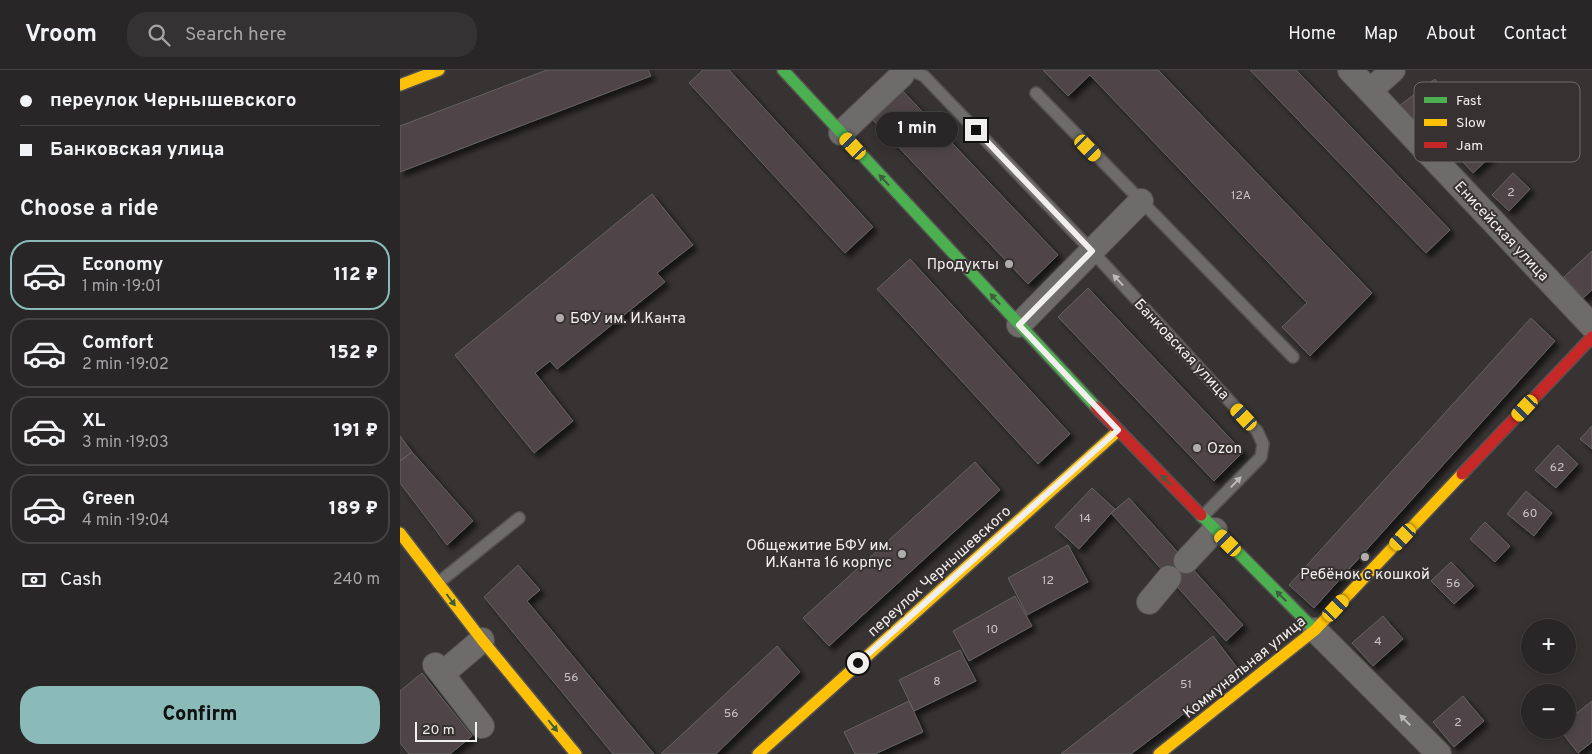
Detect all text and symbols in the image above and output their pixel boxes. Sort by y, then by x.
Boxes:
search box [127,12,477,57]
text: Vroom [25,20,97,50]
icon: search [145,21,173,49]
text: Search here [185,23,287,47]
text: Home [1288,23,1336,46]
text: Map [1364,23,1398,46]
text: About [1426,23,1475,46]
text: Contact [1503,23,1567,46]
legend [1414,82,1580,162]
text: переулок Чернышевского [50,89,296,113]
text: Fast [1456,93,1482,110]
callout: 1 min [876,112,958,148]
text: Slow [1456,115,1486,132]
text: 1 min [897,119,937,139]
route end [965,119,987,141]
car [837,130,868,162]
car [1072,132,1103,164]
text: Банковская улица [50,138,224,162]
text: Jam [1456,138,1483,155]
one-way arrow [878,174,890,186]
street label: Енисейская улица [1449,178,1552,286]
house number: 2 [1507,185,1515,201]
house number: 12А [1231,188,1251,204]
text: Choose a ride [20,196,158,223]
icon: car [22,253,67,298]
text: Economy [82,253,163,277]
place label: Продукты [927,256,999,275]
marker: Продукты [1003,258,1015,270]
text: 112 ₽ [333,263,378,287]
one-way arrow [1113,273,1124,286]
text: 1 min · 19:01 [82,277,161,297]
one-way arrow [989,293,1001,305]
street label: Банковская улица [1129,295,1233,405]
place label: БФУ им. И.Канта [570,310,686,329]
marker: БФУ им. И.Канта [554,312,566,324]
icon: car [22,331,67,376]
text: Comfort [82,331,154,355]
text: 152 ₽ [330,341,378,365]
text: 2 min · 19:02 [82,355,169,375]
car [1509,392,1540,424]
car [1228,401,1259,433]
icon: car [22,409,67,454]
text: XL [82,409,105,433]
text: 191 ₽ [333,419,378,443]
text: 3 min · 19:03 [82,433,169,453]
place label: Ozon [1207,440,1242,459]
marker: Ozon [1191,442,1203,454]
house number: 62 [1550,460,1564,476]
one-way arrow [1160,475,1172,487]
one-way arrow [1230,476,1242,488]
icon: car [22,487,67,532]
text: Green [82,487,135,511]
text: 189 ₽ [329,497,378,521]
street label: переулок Чернышевского [864,503,1016,642]
house number: 60 [1523,506,1537,522]
text: 4 min · 19:04 [82,511,169,531]
house number: 14 [1079,511,1091,527]
car [1387,521,1418,553]
car [1212,527,1243,559]
place label: Общежитие БФУ им. И.Канта 16 корпус [746,537,892,573]
marker: Общежитие БФУ им. И.Канта 16 корпус [896,548,908,560]
marker: Ребёнок с кошкой [1359,551,1371,563]
icon: cash [20,566,48,594]
place label: Ребёнок с кошкой [1300,566,1430,585]
text: Cash [60,568,102,592]
text: 240 m [333,570,380,590]
house number: 12 [1042,573,1054,589]
house number: 56 [1446,576,1460,592]
one-way arrow [1275,590,1287,602]
car [1320,592,1351,624]
one-way arrow [446,593,457,606]
street label: Коммунальная улица [1180,613,1310,724]
map controls [1521,619,1576,739]
button: + [1521,619,1576,674]
house number: 10 [986,622,998,638]
house number: 4 [1374,634,1382,650]
route start [847,652,869,674]
house number: 56 [564,670,578,686]
house number: 8 [933,674,941,690]
house number: 51 [1180,677,1192,693]
button: − [1521,684,1576,739]
button: Confirm [20,686,380,744]
house number: 56 [724,706,738,722]
one-way arrow [1399,714,1411,726]
house number: 2 [1454,715,1462,731]
scale bar [415,719,478,742]
one-way arrow [548,720,559,733]
text: 20 m [422,722,455,739]

